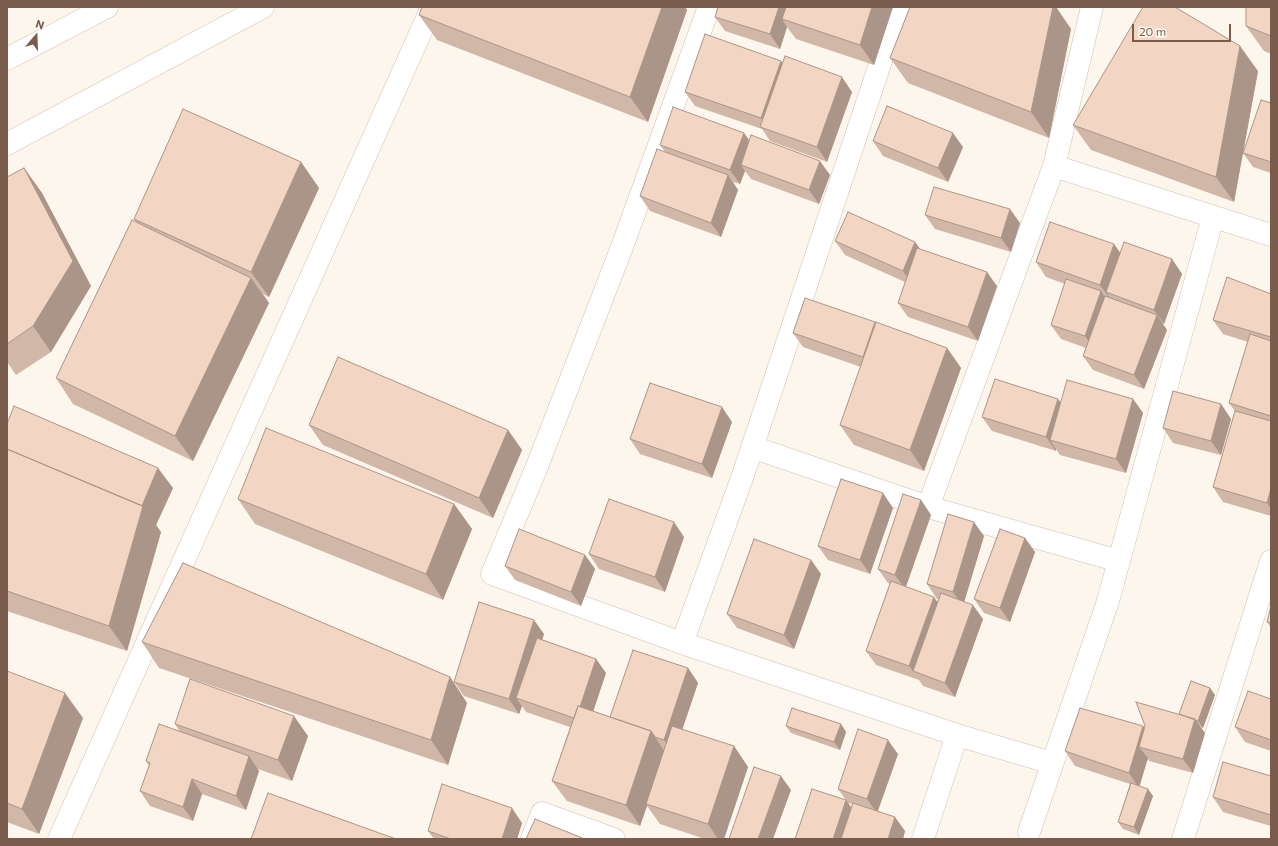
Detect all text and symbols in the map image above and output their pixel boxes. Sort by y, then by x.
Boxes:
north arrow [16,16,56,56]
scale bar [1134,16,1233,42]
text: N [34,17,46,32]
text: 20 m [1139,24,1166,38]

